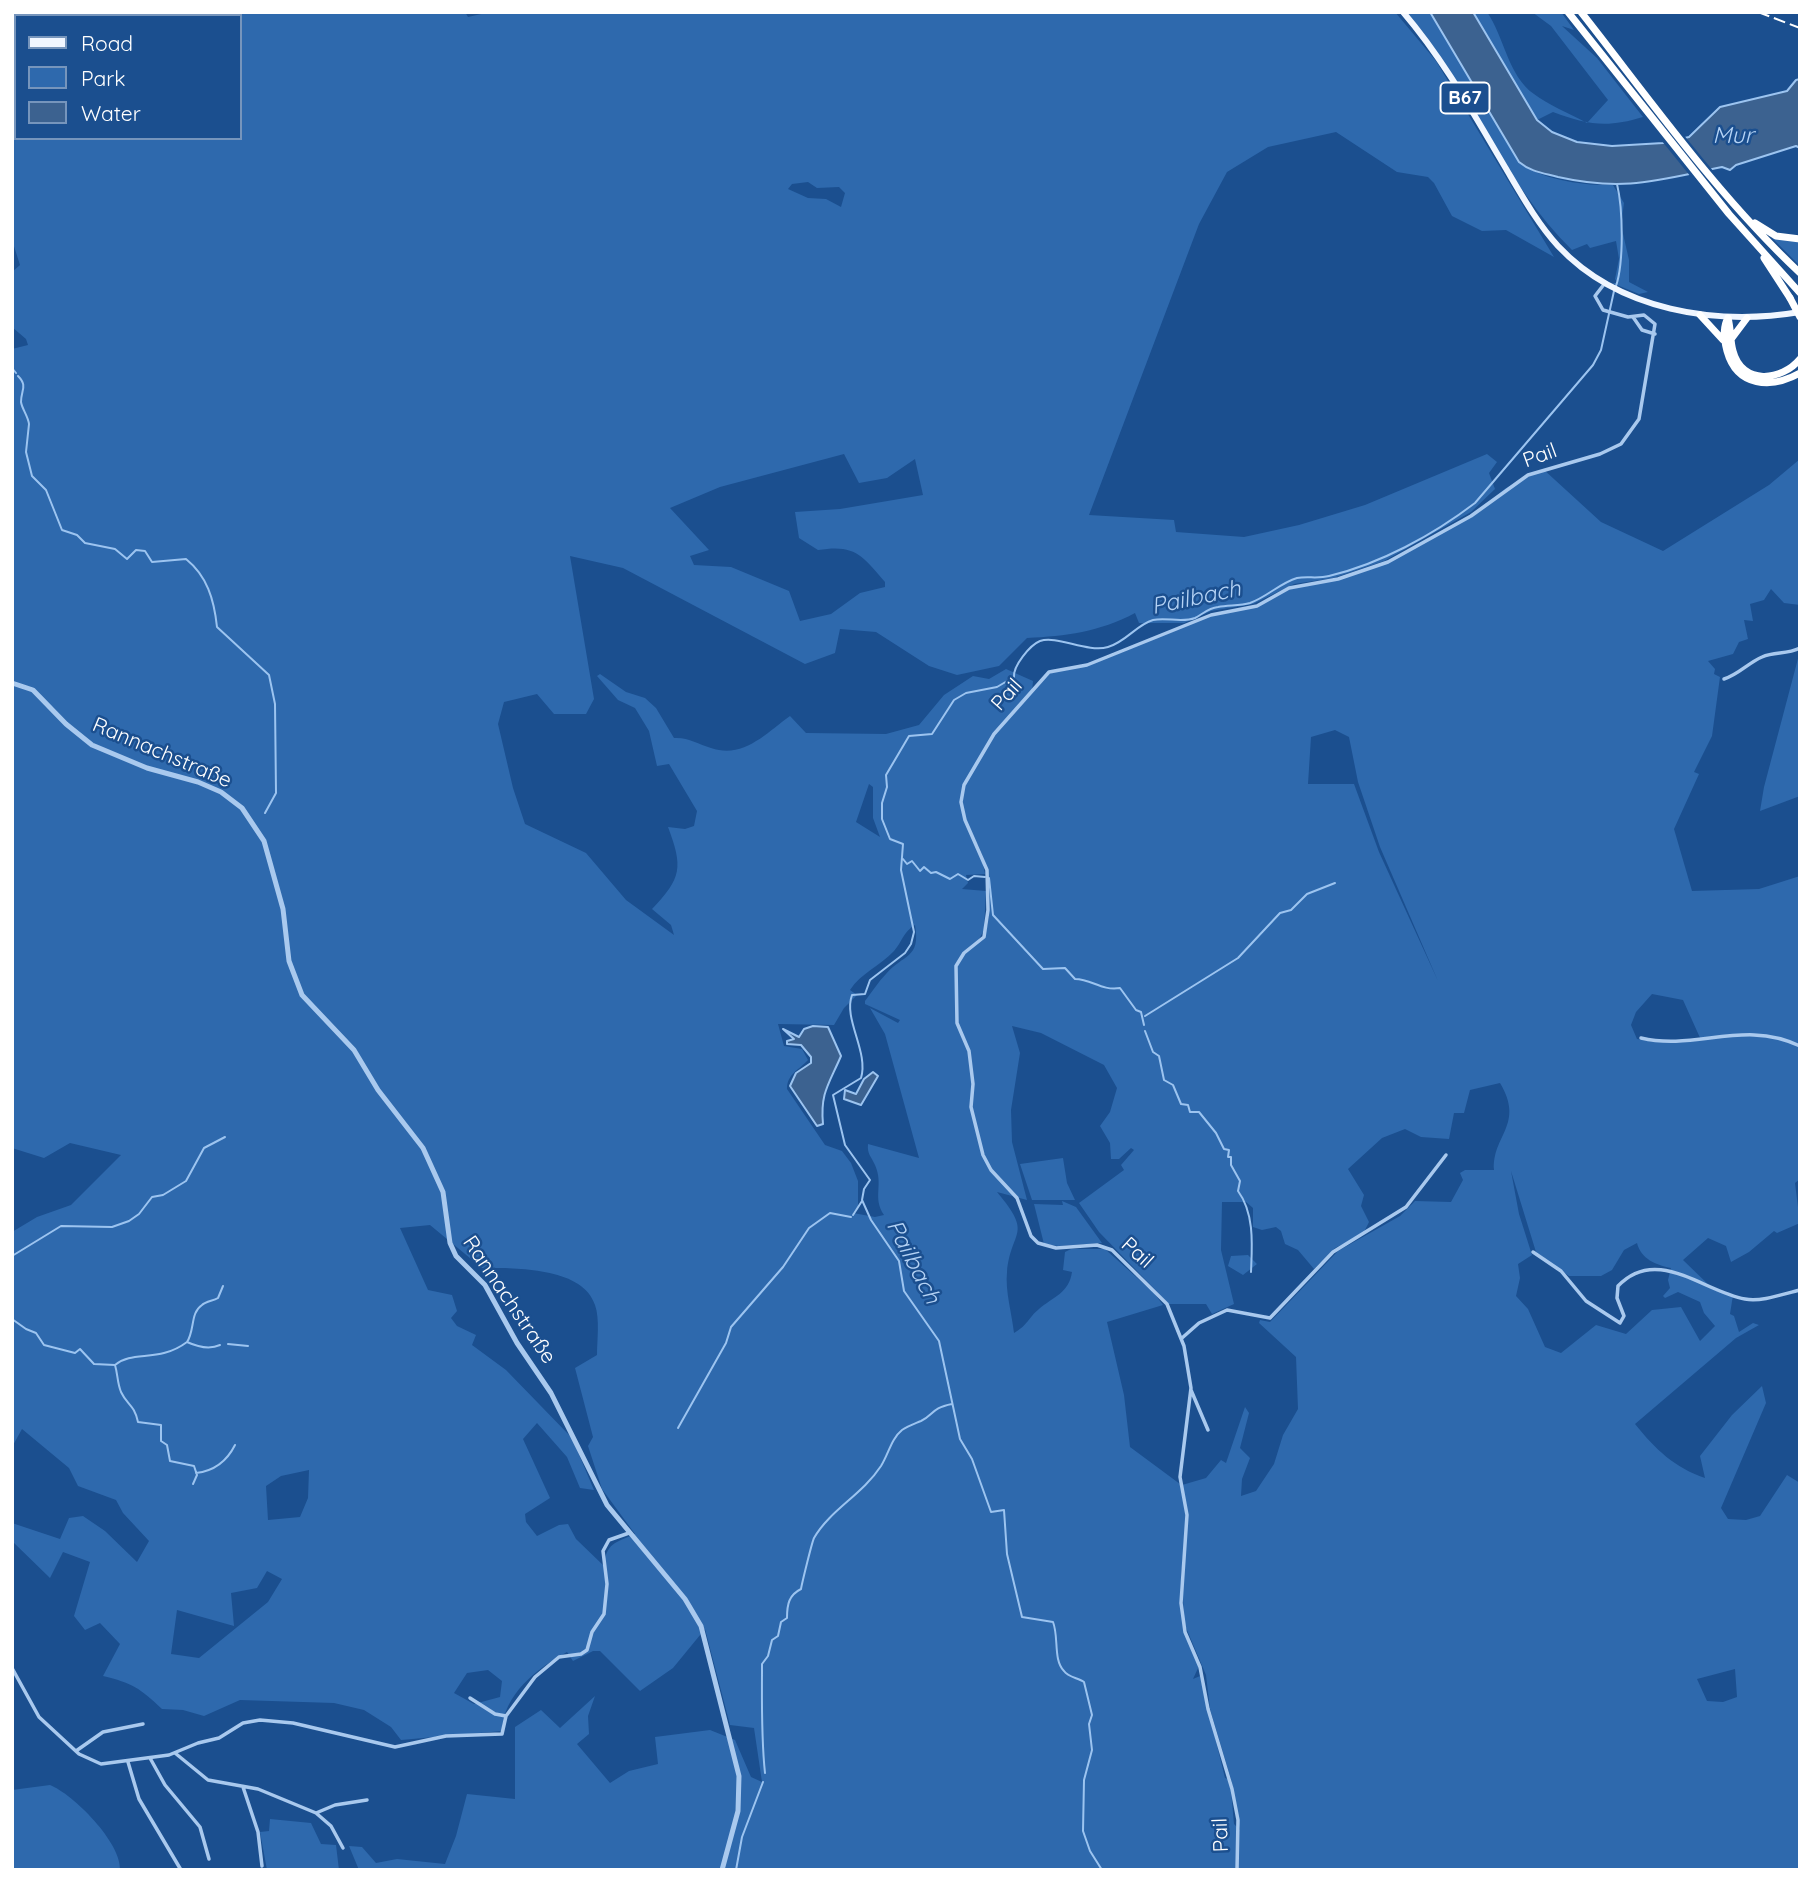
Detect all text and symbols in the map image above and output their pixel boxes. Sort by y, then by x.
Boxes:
legend [14,14,242,140]
text: Road [81,30,133,56]
text: Park [81,65,125,91]
road number: B67 [1440,82,1490,114]
text: Water [81,100,141,126]
water label: Mur [1713,122,1753,150]
street label: Pail [1519,438,1561,474]
water label: Pailbach [1149,575,1243,621]
street label: Pail [986,674,1028,716]
street label: Rannachstraße [89,712,235,794]
water label: Pailbach [880,1215,946,1309]
street label: Rannachstraße [457,1231,561,1369]
street label: Pail [1116,1232,1158,1274]
street label: Pail [1208,1817,1234,1853]

